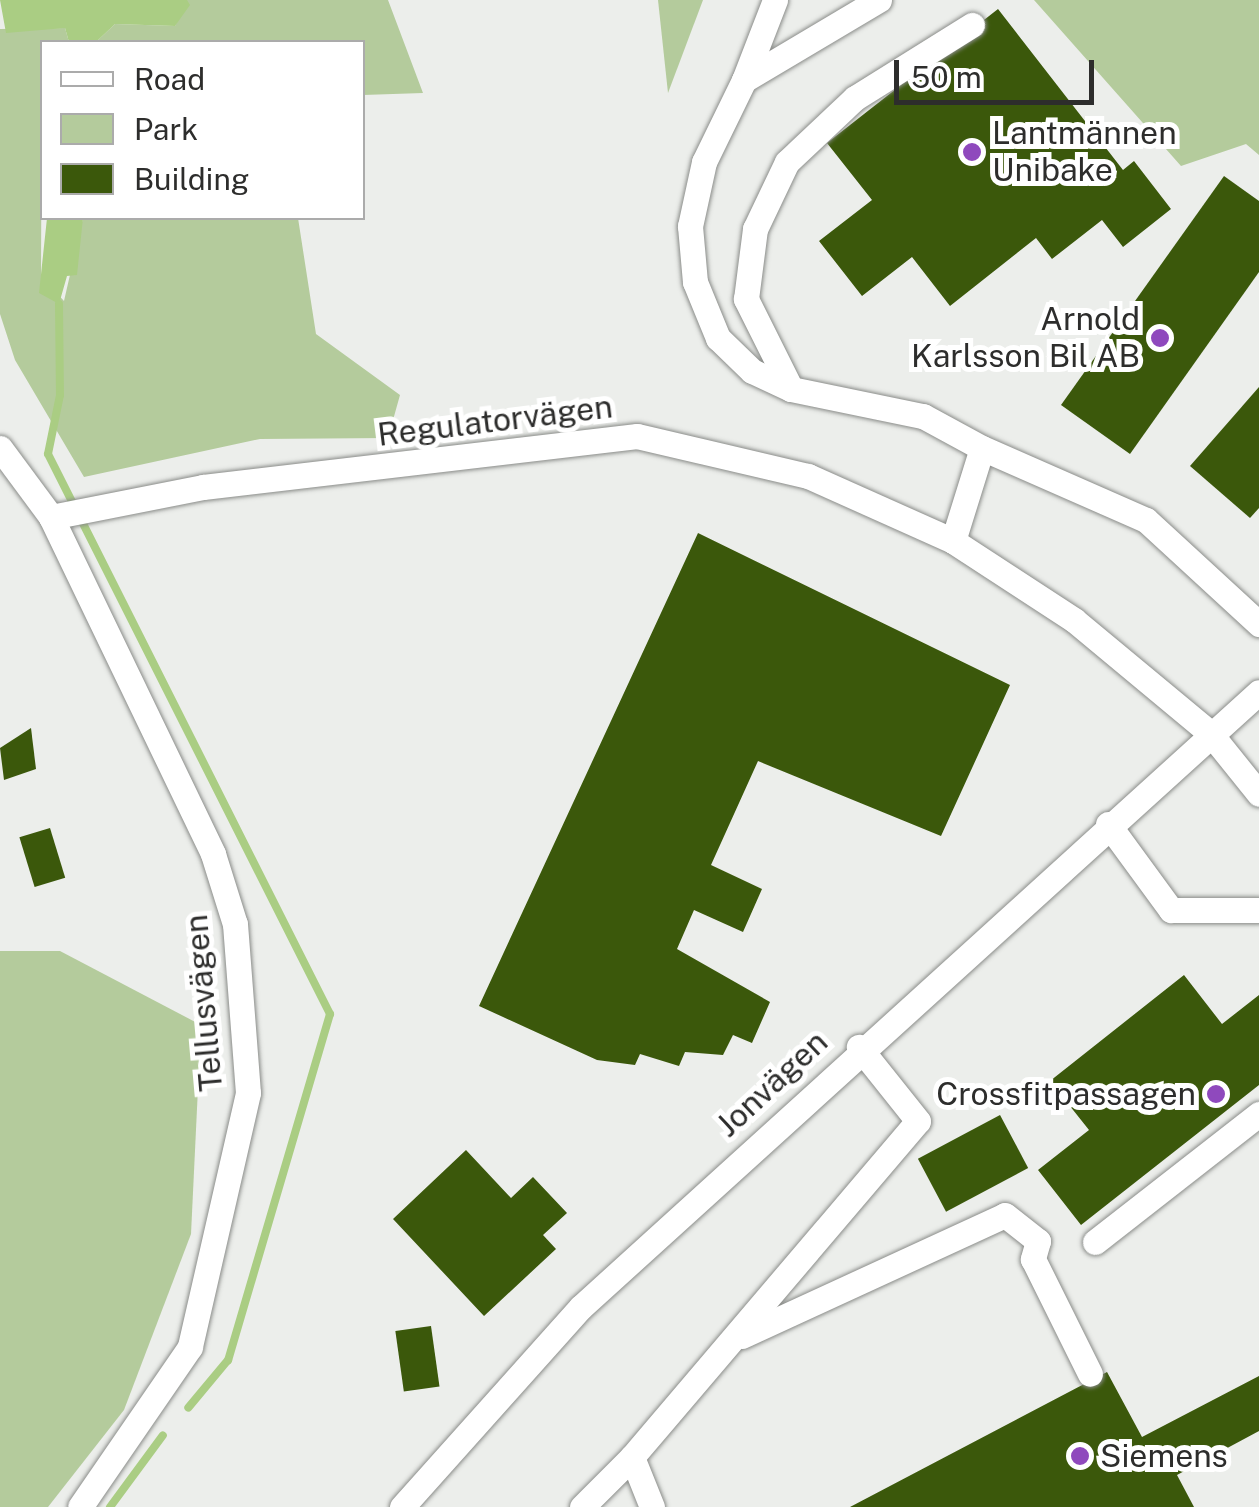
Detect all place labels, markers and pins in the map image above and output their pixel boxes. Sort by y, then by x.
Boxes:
place label: Lantmännen Unibake [992,115,1177,190]
marker: Lantmännen Unibake [961,141,983,163]
place label: Arnold Karlsson Bil AB [911,301,1140,376]
marker: Arnold Karlsson Bil AB [1149,327,1171,349]
place label: Crossfitpassagen [936,1075,1196,1113]
marker: Crossfitpassagen [1205,1083,1227,1105]
place label: Siemens [1100,1437,1228,1475]
marker: Siemens [1069,1445,1091,1467]

